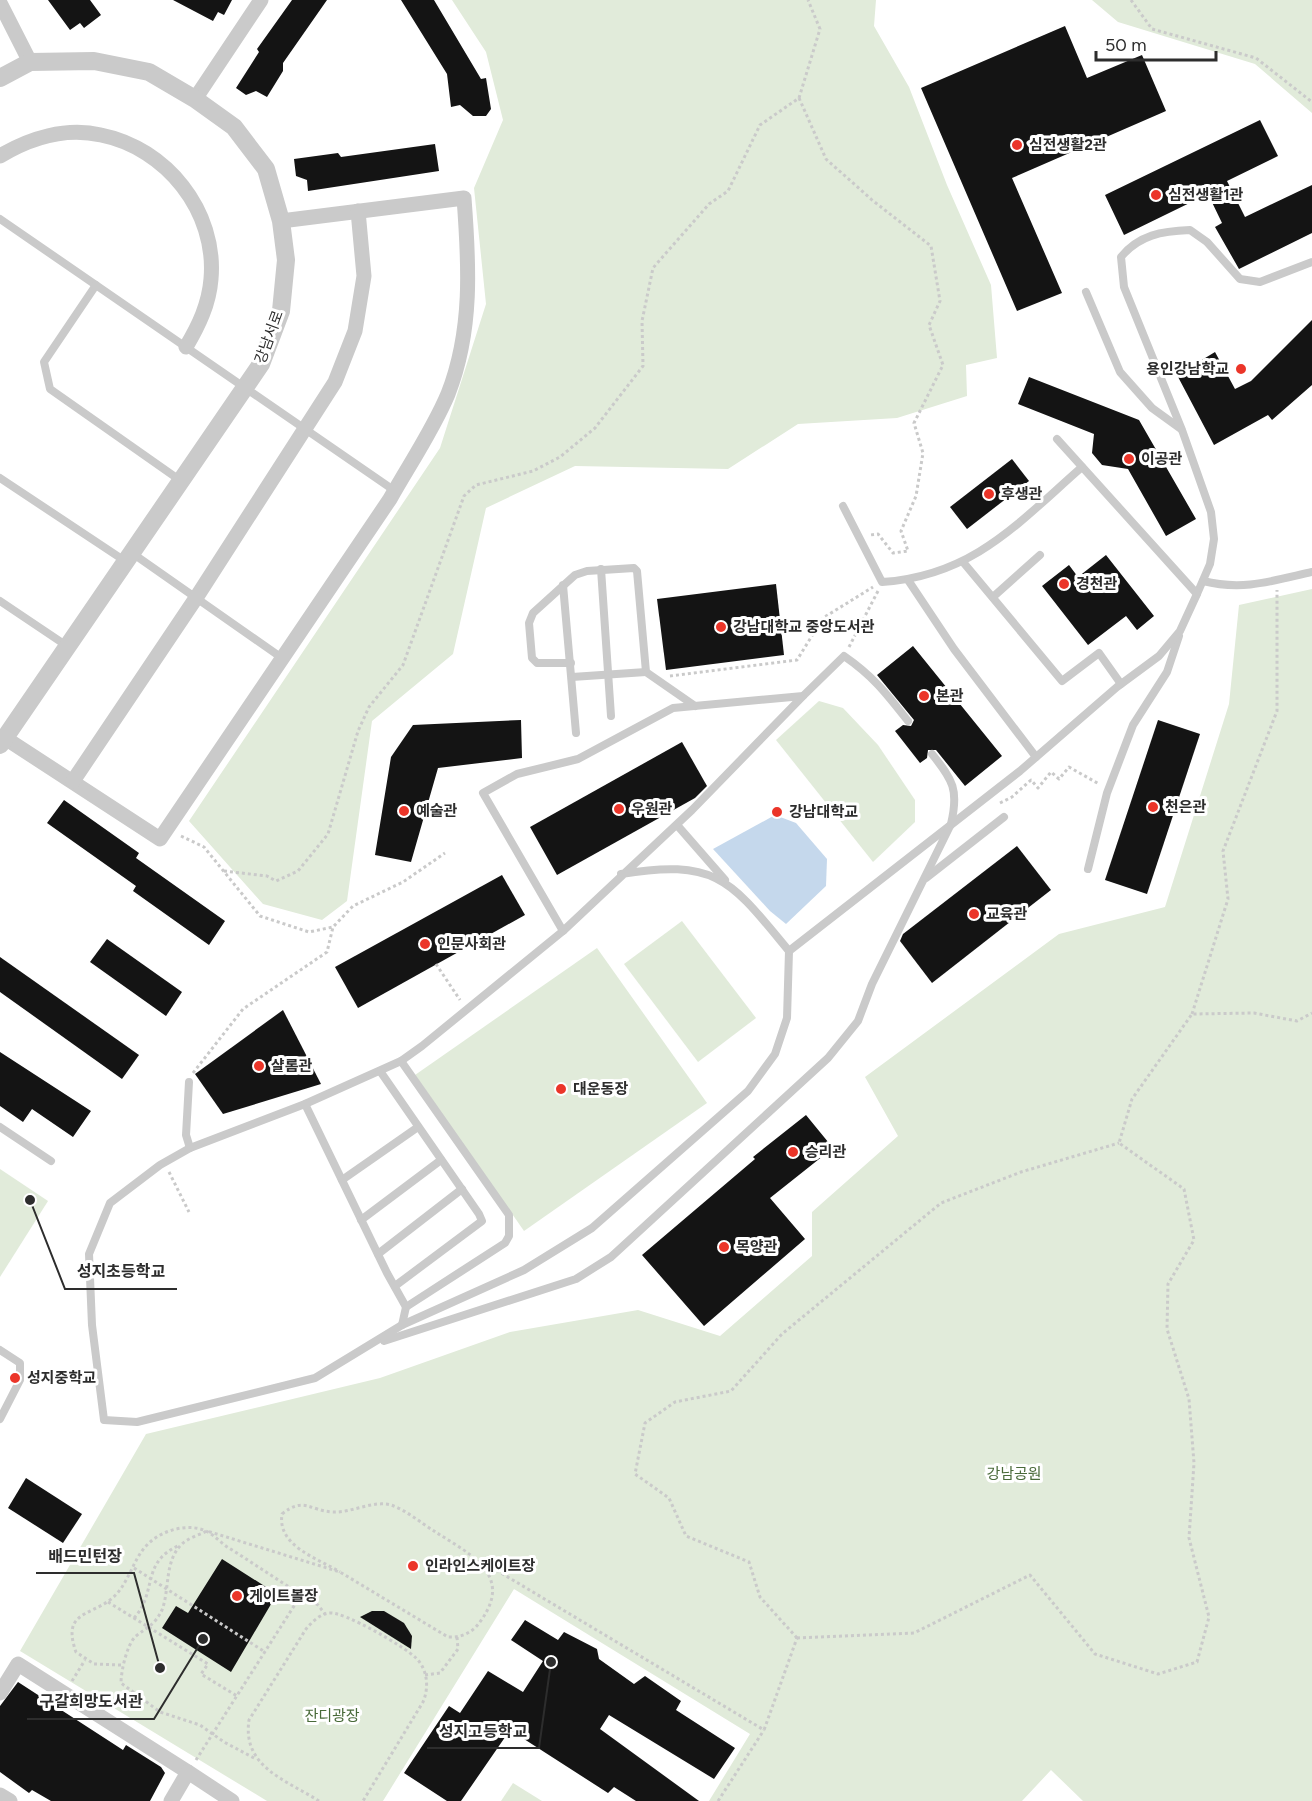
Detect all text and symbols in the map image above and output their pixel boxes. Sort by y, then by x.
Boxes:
scale bar [1096,24,1216,62]
text: 50 m [1105,34,1147,56]
place label: 심전생활2관 [1029,136,1107,154]
marker: 심전생활2관 [1010,138,1024,152]
place label: 심전생활1관 [1168,186,1244,204]
marker: 심전생활1관 [1149,188,1163,202]
street label: 강남서로 [251,308,287,366]
place label: 용인강남학교 [1146,360,1229,378]
marker: 용인강남학교 [1234,362,1248,376]
place label: 이공관 [1141,450,1183,468]
marker: 이공관 [1122,452,1136,466]
place label: 후생관 [1001,485,1043,503]
marker: 후생관 [982,487,996,501]
place label: 경천관 [1076,575,1118,593]
marker: 경천관 [1057,577,1071,591]
place label: 강남대학교 중앙도서관 [733,618,875,636]
marker: 강남대학교 중앙도서관 [714,620,728,634]
place label: 본관 [936,687,964,705]
marker: 본관 [917,689,931,703]
place label: 천은관 [1165,798,1207,816]
place label: 우원관 [631,800,673,818]
marker: 천은관 [1146,800,1160,814]
place label: 예술관 [416,802,458,820]
marker: 우원관 [612,802,626,816]
place label: 강남대학교 [789,803,858,821]
marker: 예술관 [397,804,411,818]
marker: 강남대학교 [770,805,784,819]
place label: 교육관 [986,905,1028,923]
marker: 교육관 [967,907,981,921]
place label: 인문사회관 [437,935,506,953]
marker: 인문사회관 [418,937,432,951]
place label: 샬롬관 [271,1057,313,1075]
marker: 샬롬관 [252,1059,266,1073]
place label: 대운동장 [573,1080,628,1098]
marker: 대운동장 [554,1082,568,1096]
place label: 승리관 [805,1143,847,1161]
marker: 승리관 [786,1145,800,1159]
place label: 목양관 [736,1238,778,1256]
marker: 목양관 [717,1240,731,1254]
callout: 성지초등학교 [65,1255,177,1289]
text: 성지초등학교 [77,1262,165,1281]
place label: 성지중학교 [27,1369,96,1387]
marker: 성지중학교 [8,1371,22,1385]
park label: 강남공원 [986,1465,1042,1483]
callout: 배드민턴장 [36,1539,134,1573]
text: 배드민턴장 [48,1547,122,1566]
place label: 인라인스케이트장 [425,1557,536,1575]
marker: 인라인스케이트장 [406,1559,420,1573]
place label: 게이트볼장 [249,1587,318,1605]
marker: 게이트볼장 [230,1589,244,1603]
callout: 구갈희망도서관 [27,1685,154,1719]
text: 구갈희망도서관 [39,1692,143,1711]
park label: 잔디광장 [304,1707,360,1725]
callout: 성지고등학교 [427,1714,539,1748]
text: 성지고등학교 [439,1722,527,1741]

